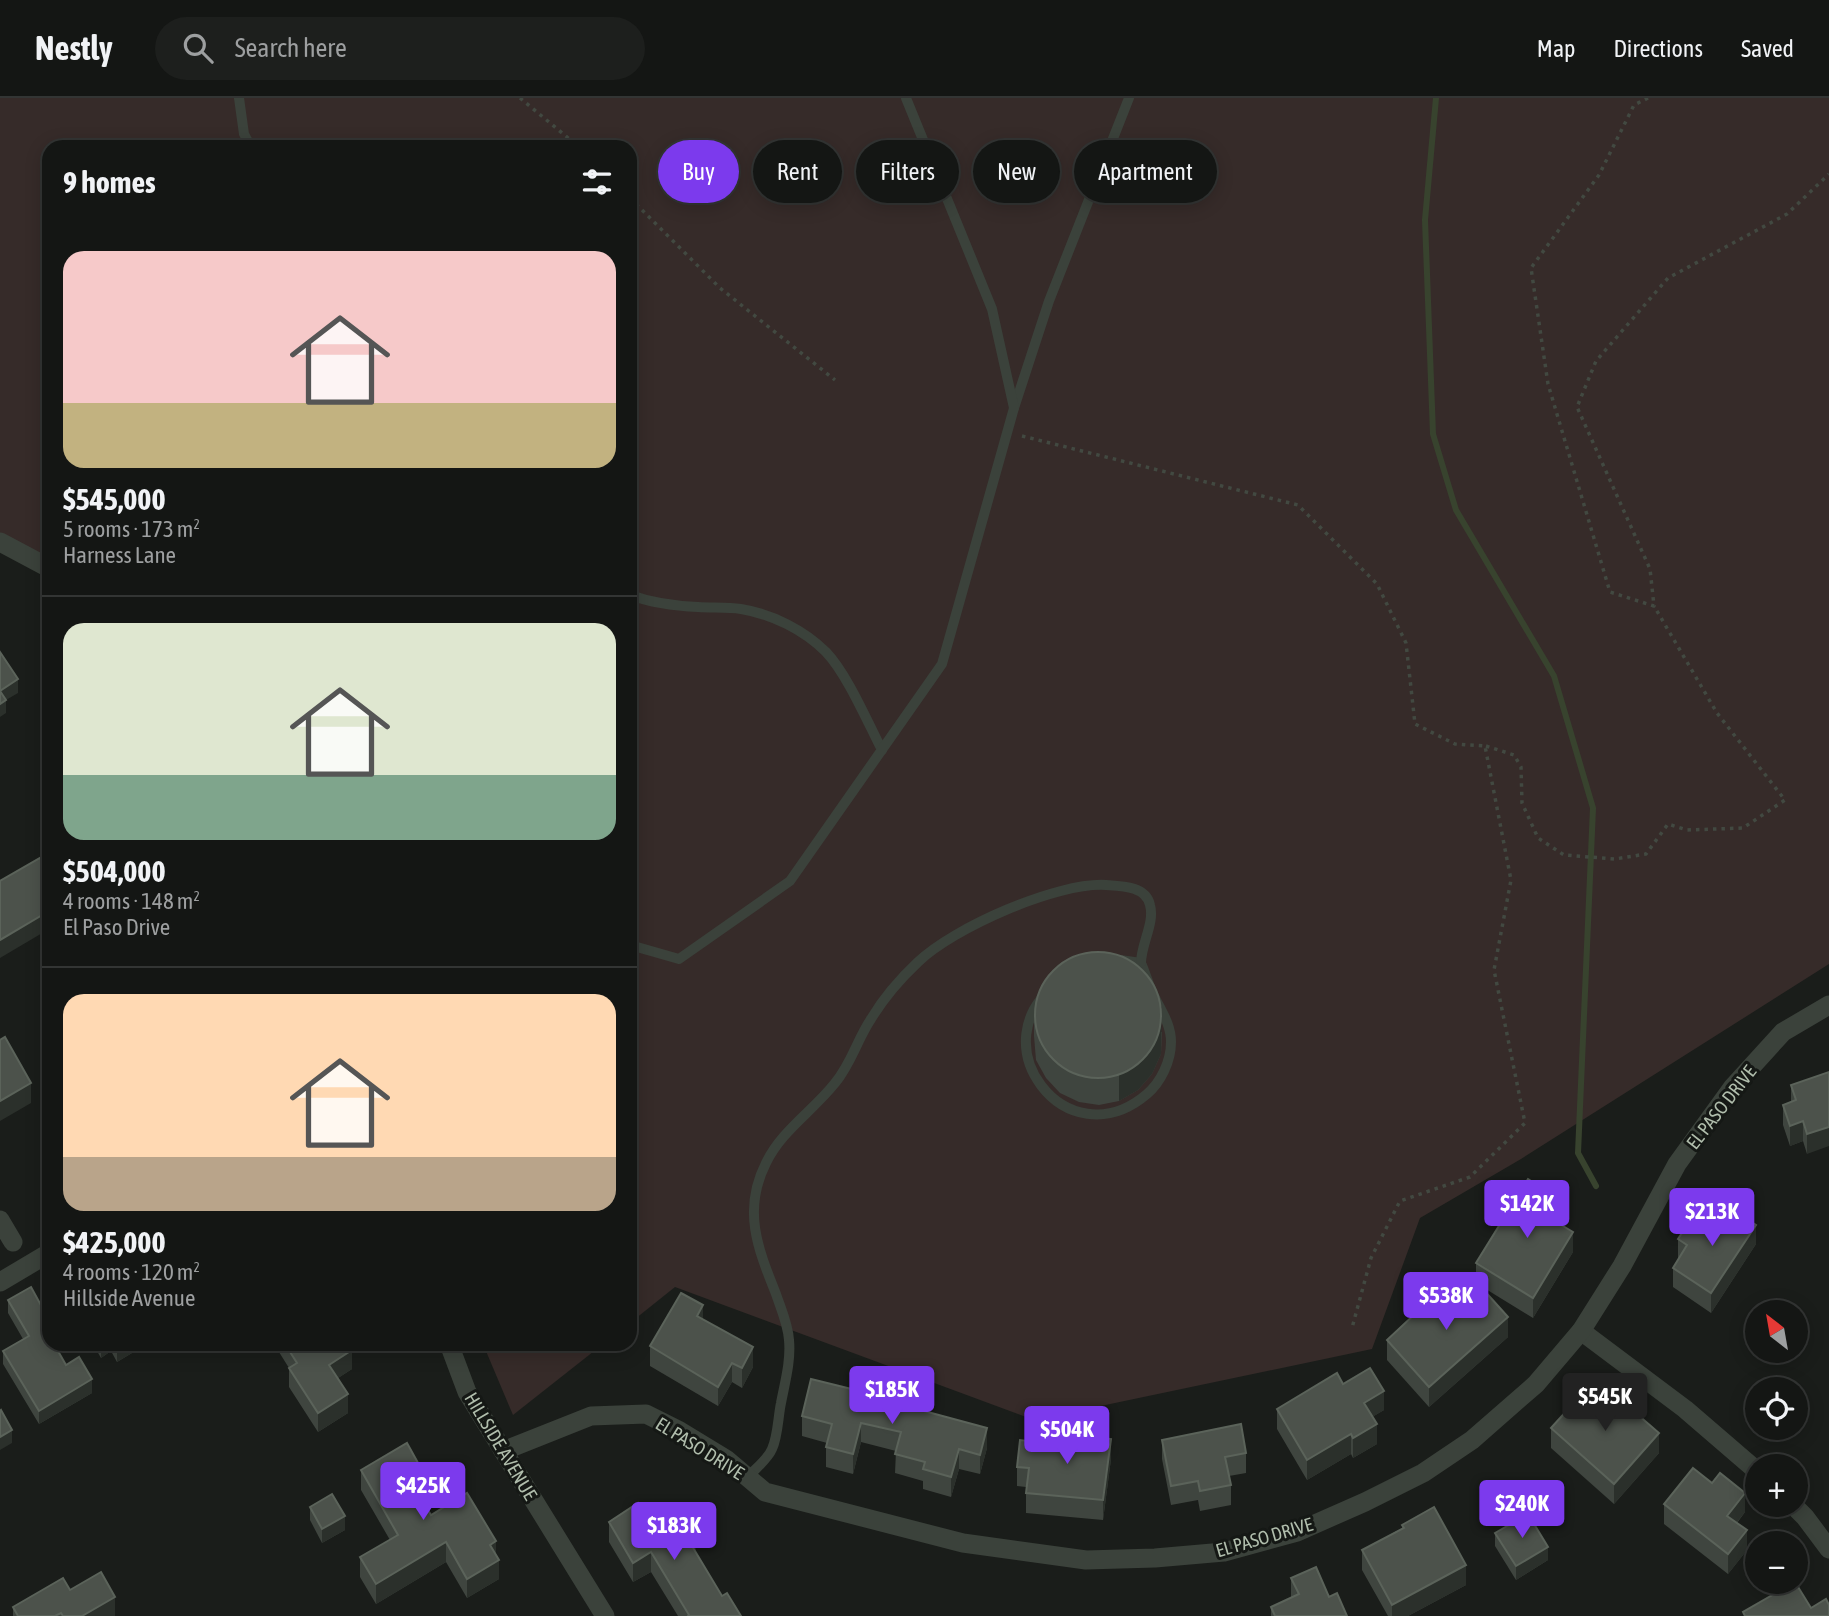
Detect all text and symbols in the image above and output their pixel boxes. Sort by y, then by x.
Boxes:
search box [155,17,645,80]
text: Nestly [35,29,113,67]
icon: search [179,29,217,67]
text: Search here [235,33,347,63]
text: Map [1537,35,1575,62]
text: Directions [1613,35,1703,62]
text: Saved [1741,35,1794,62]
chip: Buy [658,140,739,203]
chip: Rent [753,140,842,203]
chip: Filters [856,140,959,203]
chip: New [973,140,1060,203]
chip: Apartment [1074,140,1217,203]
icon: filters [578,163,616,201]
text: 9 homes [63,165,156,199]
icon: home [277,297,403,423]
text: $545,000 [63,482,166,516]
text: 5 rooms · 173 m² [63,516,200,542]
text: Harness Lane [63,542,176,568]
icon: home [277,669,403,795]
text: $504,000 [63,854,166,888]
text: 4 rooms · 148 m² [63,888,200,914]
text: El Paso Drive [63,914,170,940]
icon: home [277,1040,403,1166]
street label: EL PASO DRIVE [1682,1061,1760,1153]
pin: $142K [1478,1180,1576,1240]
pin: $213K [1663,1188,1761,1248]
text: $142K [1500,1190,1554,1216]
text: $213K [1685,1198,1739,1224]
text: $425,000 [63,1225,166,1259]
text: 4 rooms · 120 m² [63,1259,200,1285]
pin: $538K [1397,1272,1495,1332]
text: $538K [1419,1282,1473,1308]
text: Hillside Avenue [63,1285,195,1311]
north arrow [1745,1300,1808,1363]
map controls [1745,1300,1808,1594]
pin: $185K [843,1366,941,1426]
pin: $545K [1556,1374,1654,1433]
text: $185K [865,1376,919,1402]
button: locate [1745,1377,1808,1440]
text: $545K [1578,1383,1632,1409]
street label: HILLSIDE AVENUE [460,1388,542,1504]
pin: $504K [1018,1406,1116,1466]
street label: EL PASO DRIVE [652,1412,748,1484]
text: $504K [1040,1416,1094,1442]
button: + [1745,1454,1808,1517]
pin: $425K [374,1462,472,1522]
text: $425K [396,1472,450,1498]
pin: $240K [1473,1480,1571,1540]
text: $240K [1495,1490,1549,1516]
pin: $183K [625,1502,723,1562]
text: $183K [647,1512,701,1538]
street label: EL PASO DRIVE [1213,1513,1315,1561]
button: − [1745,1531,1808,1594]

